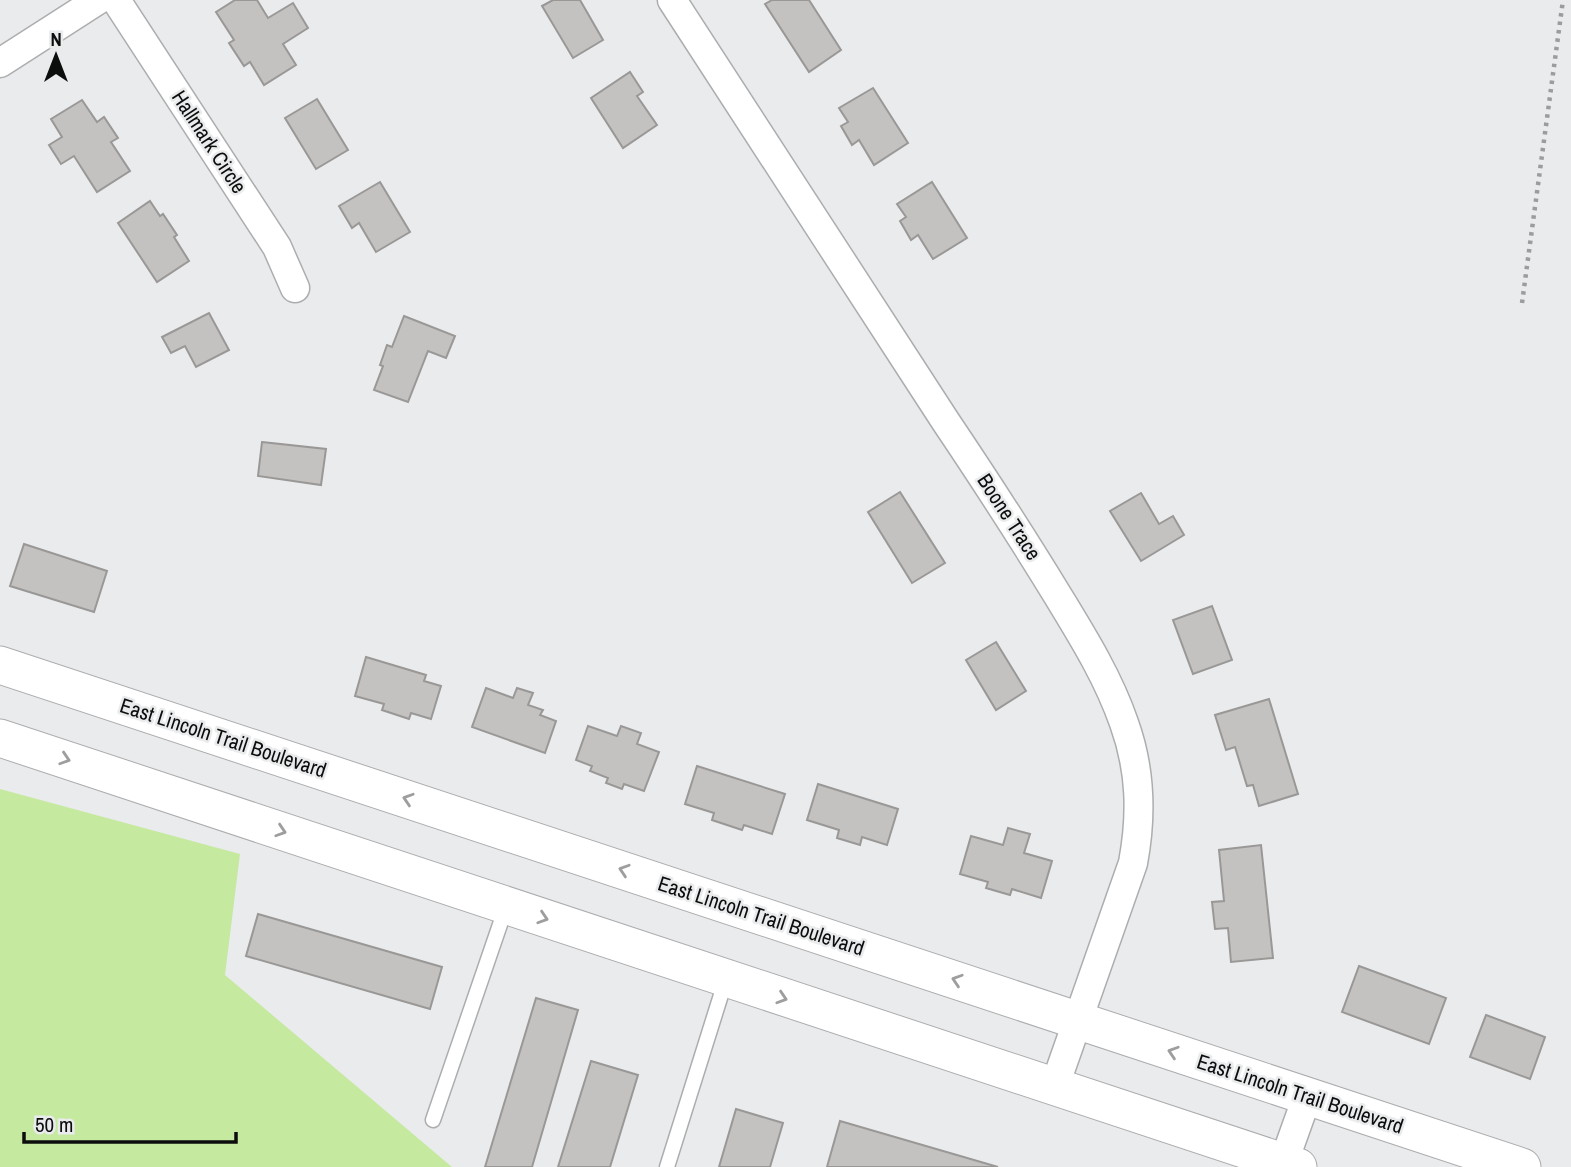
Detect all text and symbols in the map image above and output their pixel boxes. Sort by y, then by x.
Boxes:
north arrow [21,21,91,91]
text: N [50,26,62,52]
street label: Hallmark Circle [165,84,254,199]
street label: Boone Trace [971,468,1048,566]
street label: East Lincoln Trail Boulevard [116,690,330,785]
one-way arrow [58,751,70,765]
one-way arrow [403,793,415,807]
one-way arrow [274,823,286,837]
one-way arrow [619,864,631,879]
street label: East Lincoln Trail Boulevard [654,868,868,963]
one-way arrow [536,910,549,924]
one-way arrow [951,974,964,988]
one-way arrow [776,990,788,1004]
one-way arrow [1167,1045,1179,1060]
street label: East Lincoln Trail Boulevard [1193,1046,1407,1141]
scale bar [24,1100,236,1144]
text: 50 m [35,1110,73,1139]

